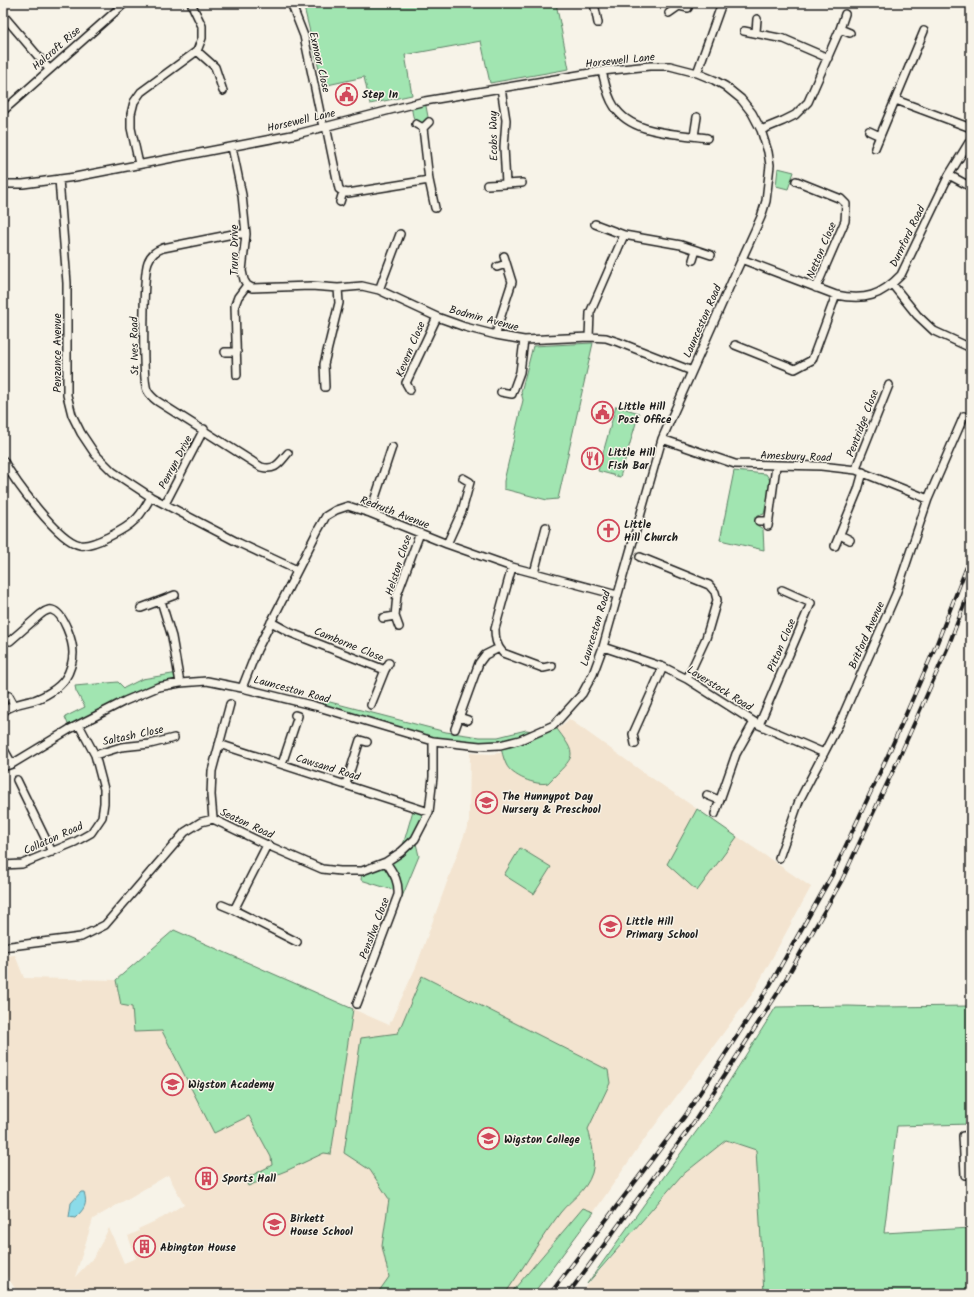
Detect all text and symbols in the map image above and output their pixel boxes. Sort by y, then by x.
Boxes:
street label: Halcroft Rise [28,22,85,75]
street label: Exmoor Close [303,30,335,94]
street label: Horsewell Lane [584,48,656,74]
public building icon: Step In [334,81,360,107]
place label: Step In [362,86,398,104]
street label: Horsewell Lane [265,104,337,138]
street label: Ecobs Way [485,110,503,161]
street label: Durnford Road [885,202,931,270]
street label: Netton Close [802,219,842,282]
street label: Truro Drive [226,225,244,275]
street label: Launceston Road [679,281,727,361]
street label: Bodmin Avenue [447,301,521,337]
street label: Penzance Avenue [49,313,67,393]
street label: St Ives Road [125,316,145,375]
street label: Kevern Close [391,319,431,380]
street label: Pentridge Close [842,387,884,460]
place label: Little Hill Post Office [618,398,672,429]
public building icon: Little Hill Post Office [589,399,615,425]
street label: Penryn Drive [154,432,198,493]
place label: Little Hill Fish Bar [608,444,655,475]
restaurant icon: Little Hill Fish Bar [580,445,606,471]
street label: Amesbury Road [760,447,832,467]
street label: Redruth Avenue [357,491,432,534]
place label: Little Hill Church [624,516,678,547]
church icon: Little Hill Church [596,517,622,543]
street label: Helston Close [381,532,417,598]
street label: Launceston Road [576,588,616,668]
street label: Britford Avenue [844,599,890,672]
street label: Pitton Close [763,616,801,675]
street label: Camborne Close [311,623,386,667]
street label: Laverstock Road [683,661,756,717]
street label: Launceston Road [252,671,332,709]
street label: Saltash Close [101,721,165,751]
street label: Cawsand Road [293,750,363,786]
place label: The Hunnypot Day Nursery & Preschool [502,788,601,819]
school or university icon: The Hunnypot Day Nursery & Preschool [473,789,499,815]
street label: Seaton Road [217,804,277,844]
street label: Collaton Road [21,818,87,860]
street label: Pensilva Close [355,895,395,962]
place label: Little Hill Primary School [626,913,698,944]
school or university icon: Little Hill Primary School [597,914,623,940]
school or university icon: Wigston Academy [159,1071,185,1097]
place label: Wigston Academy [188,1076,274,1094]
school or university icon: Wigston College [476,1126,502,1152]
place label: Wigston College [504,1131,581,1149]
building icon: Sports Hall [194,1165,220,1191]
place label: Sports Hall [222,1170,276,1188]
place label: Birkett House School [290,1210,353,1241]
school or university icon: Birkett House School [262,1211,288,1237]
building icon: Abington House [132,1234,158,1260]
place label: Abington House [160,1239,236,1257]

